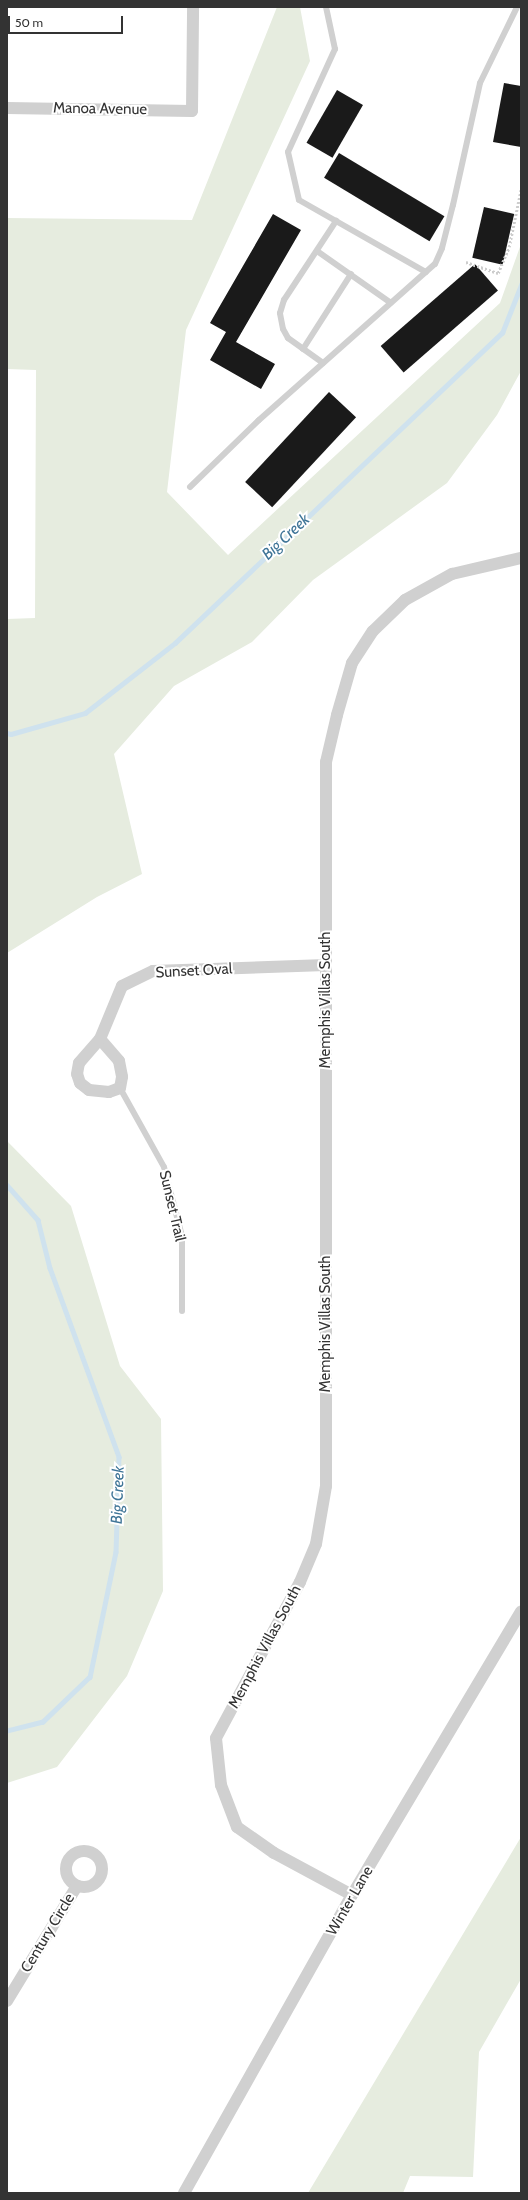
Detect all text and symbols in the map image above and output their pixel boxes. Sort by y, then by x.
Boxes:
scale bar [10,8,125,34]
text: 50 m [15,15,43,30]
street label: Manoa Avenue [53,99,147,119]
water label: Big Creek [258,510,314,564]
street label: Memphis Villas South [317,932,335,1068]
street label: Sunset Oval [155,960,233,982]
street label: Sunset Trail [155,1169,189,1243]
street label: Memphis Villas South [317,1256,335,1392]
water label: Big Creek [107,1466,129,1524]
street label: Memphis Villas South [225,1582,305,1712]
street label: Winter Lane [323,1863,377,1939]
street label: Century Circle [17,1890,79,1976]

